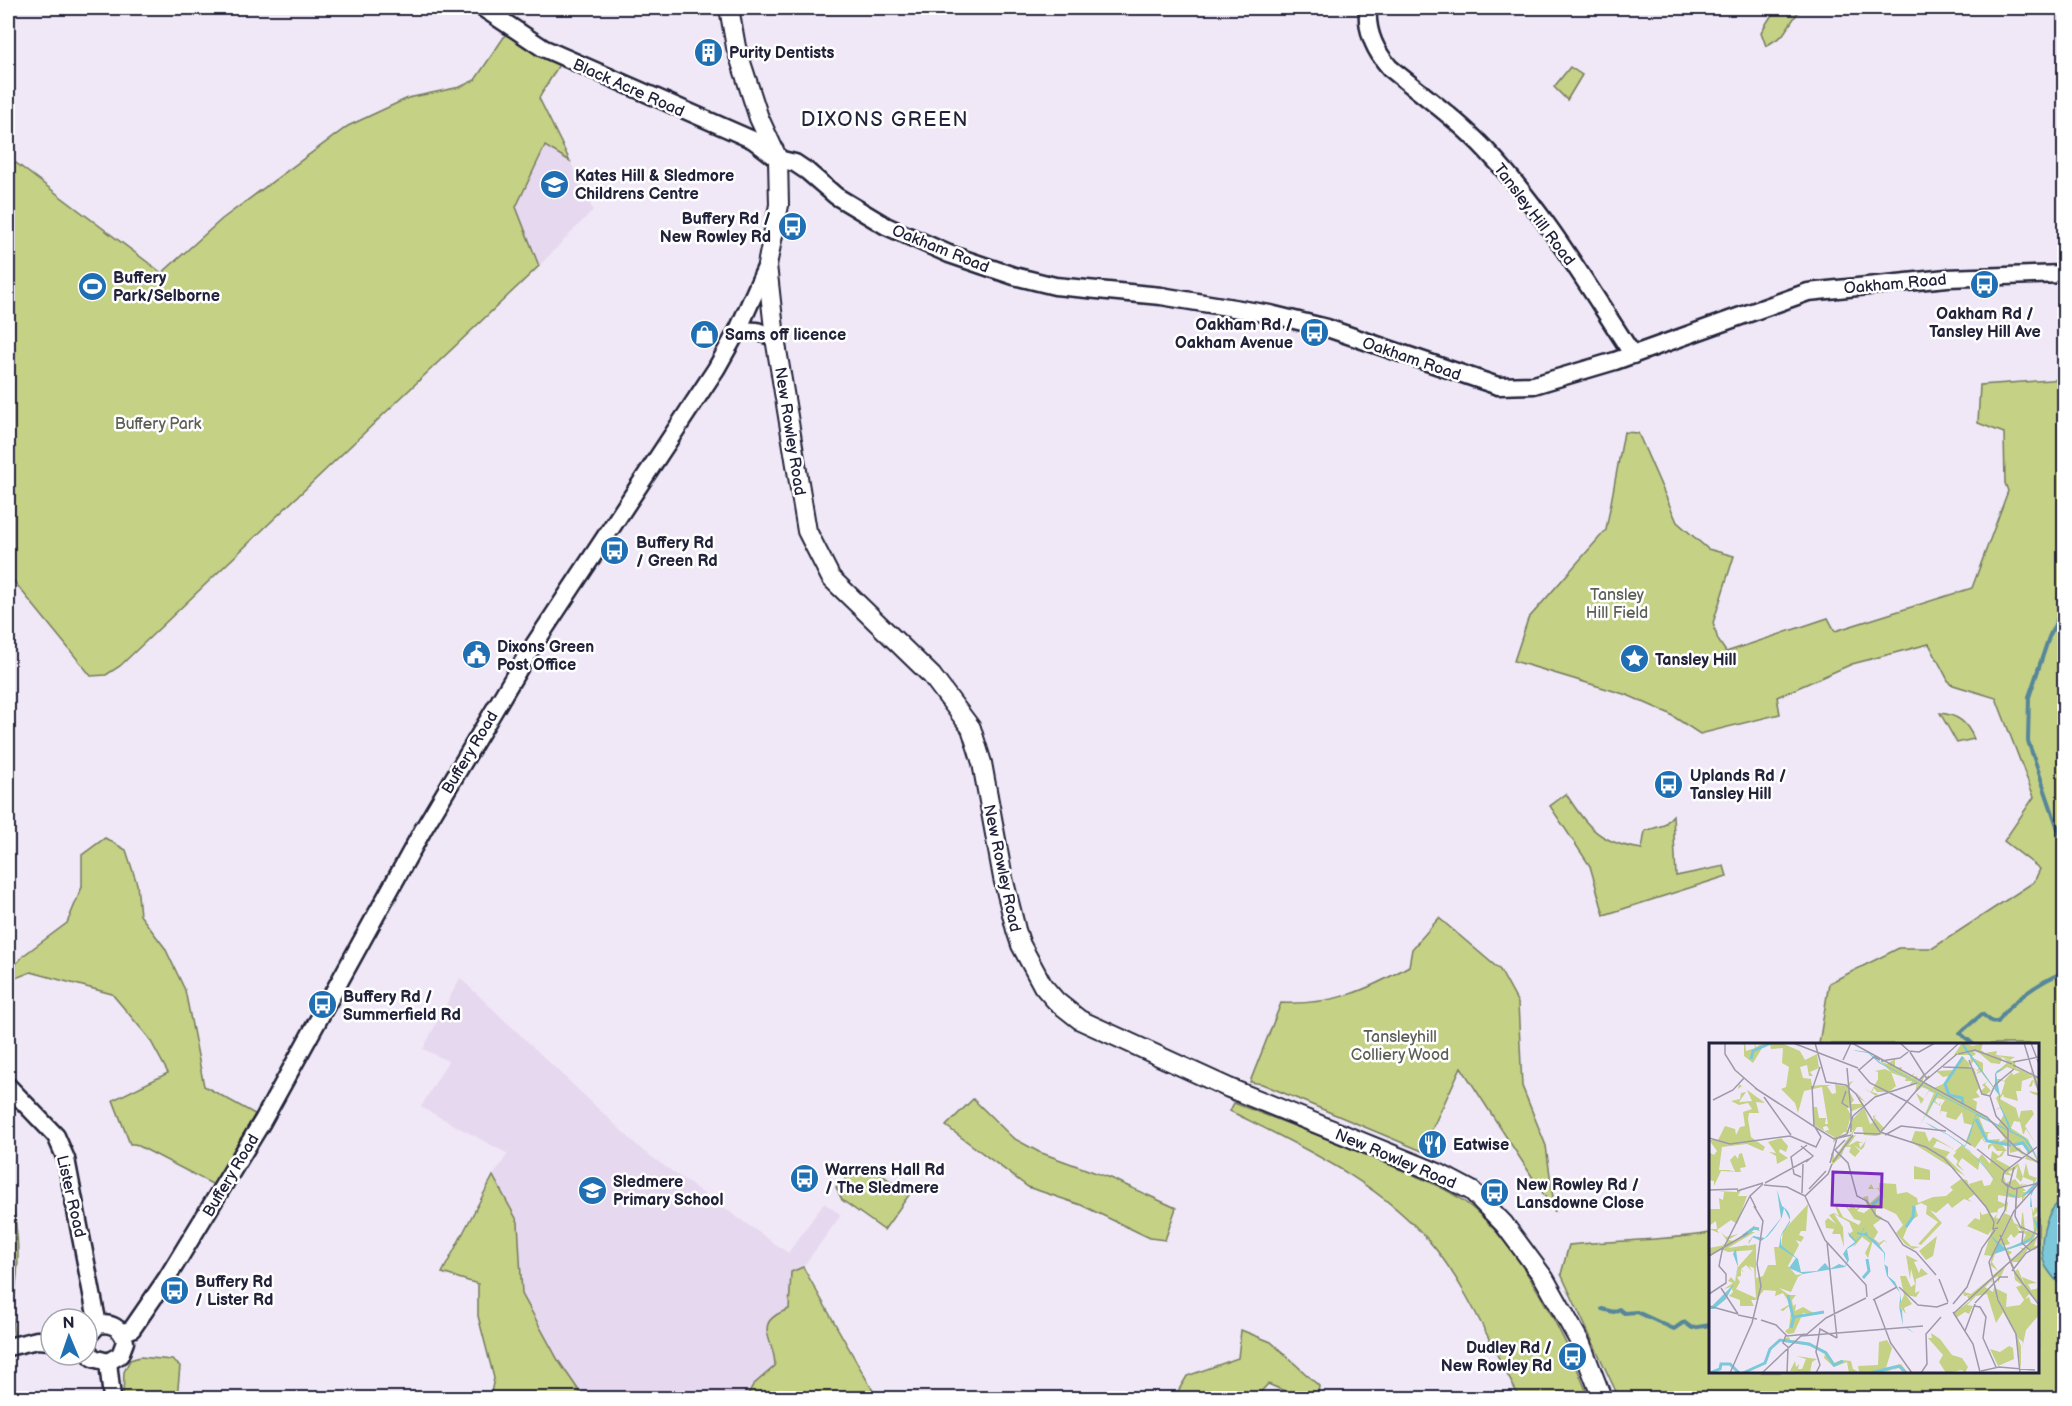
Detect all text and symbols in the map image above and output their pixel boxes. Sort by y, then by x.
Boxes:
building icon: Purity Dentists [692,36,724,68]
place label: Purity Dentists [729,44,835,63]
street label: Black Acre Road [570,55,687,121]
district label: DIXONS GREEN [801,108,969,132]
street label: Tansley Hill Road [1489,160,1578,270]
place label: Kates Hill & Sledmore Childrens Centre [575,167,734,204]
school or university icon: Kates Hill & Sledmore Childrens Centre [538,168,570,200]
place label: Buffery Rd / New Rowley Rd [660,210,771,247]
bus stop icon: Buffery Rd / New Rowley Rd [776,211,808,243]
street label: Oakham Road [889,221,992,277]
place label: Buffery Park/Selborne [113,269,220,306]
bus stop icon: Oakham Rd / Tansley Hill Ave [1969,269,2001,301]
sports icon: Buffery Park/Selborne [76,270,108,302]
street label: Oakham Road [1843,271,1947,298]
place label: Oakham Rd / Tansley Hill Ave [1929,305,2041,342]
place label: Oakham Rd / Oakham Avenue [1175,316,1293,353]
bus stop icon: Oakham Rd / Oakham Avenue [1298,317,1330,349]
shop icon: Sams off licence [688,318,720,350]
place label: Sams off licence [725,326,846,345]
street label: Oakham Road [1360,334,1463,385]
street label: New Rowley Road [770,366,809,497]
park label: Buffery Park [115,415,201,434]
place label: Buffery Rd / Green Rd [636,534,718,571]
bus stop icon: Buffery Rd / Green Rd [599,535,631,567]
park label: Tansley Hill Field [1586,586,1648,623]
place label: Dixons Green Post Office [497,638,594,675]
public building icon: Dixons Green Post Office [460,639,492,671]
place icon: Tansley Hill [1618,643,1650,675]
place label: Tansley Hill [1655,651,1737,670]
street label: Buffery Road [438,708,502,798]
place label: Uplands Rd / Tansley Hill [1690,767,1787,804]
bus stop icon: Uplands Rd / Tansley Hill [1653,768,1685,800]
street label: New Rowley Road [979,803,1024,934]
place label: Buffery Rd / Summerfield Rd [343,988,461,1025]
bus stop icon: Buffery Rd / Summerfield Rd [306,989,338,1021]
park label: Tansleyhill Colliery Wood [1351,1028,1449,1065]
inset map [1709,1043,2039,1373]
street label: New Rowley Road [1332,1125,1459,1193]
restaurant icon: Eatwise [1416,1128,1448,1160]
street label: Buffery Road [199,1131,263,1221]
place label: Eatwise [1453,1136,1509,1155]
street label: Lister Road [52,1153,89,1239]
place label: Warrens Hall Rd / The Sledmere [825,1161,945,1198]
bus stop icon: Warrens Hall Rd / The Sledmere [788,1162,820,1194]
place label: Sledmere Primary School [613,1173,723,1210]
school or university icon: Sledmere Primary School [576,1174,608,1206]
place label: New Rowley Rd / Lansdowne Close [1516,1176,1644,1213]
bus stop icon: New Rowley Rd / Lansdowne Close [1479,1177,1511,1209]
place label: Buffery Rd / Lister Rd [195,1273,273,1310]
bus stop icon: Buffery Rd / Lister Rd [158,1274,190,1306]
north arrow [39,1307,99,1367]
text: N [62,1314,75,1333]
place label: Dudley Rd / New Rowley Rd [1441,1339,1552,1376]
bus stop icon: Dudley Rd / New Rowley Rd [1557,1340,1589,1372]

